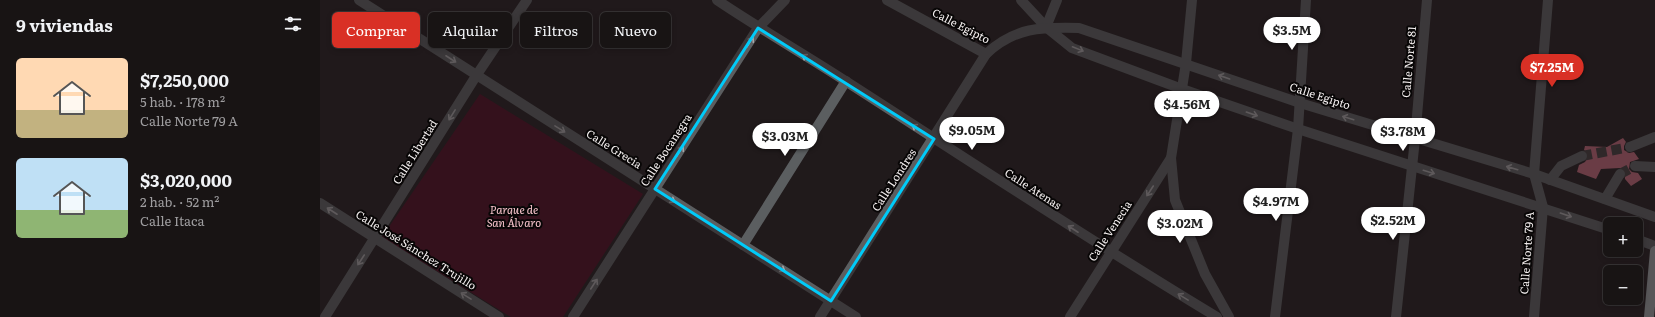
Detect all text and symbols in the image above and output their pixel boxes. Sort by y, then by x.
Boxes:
street label: Calle Egipto [930,4,993,47]
text: 9 viviendas [16,12,113,37]
chip: Comprar [332,12,420,48]
chip: Alquilar [428,12,512,48]
chip: Filtros [520,12,592,48]
chip: Nuevo [600,12,671,48]
icon: filters [282,13,304,35]
pin: $3.5M [1264,17,1320,51]
text: $3.5M [1272,20,1312,39]
street label: Calle Norte 81 [1397,25,1419,98]
one-way arrow [746,37,754,48]
one-way arrow [1071,46,1083,54]
one-way arrow [801,53,813,61]
pin: $7.25M [1519,54,1585,88]
one-way arrow [445,55,456,63]
text: $7.25M [1530,57,1574,76]
text: $7,250,000 [140,67,229,92]
one-way arrow [1218,73,1231,80]
icon: home [48,74,96,122]
street label: Calle Egipto [1288,78,1353,112]
pin: $4.56M [1154,91,1220,125]
text: 5 hab. · 178 m² [140,92,225,111]
text: $4.56M [1163,94,1211,113]
one-way arrow [448,109,456,120]
street label: Calle Bocanegra [636,110,695,189]
one-way arrow [1246,110,1258,118]
text: Calle Norte 79 A [140,111,238,130]
one-way arrow [1341,114,1354,121]
street label: Calle Libertad [388,116,441,187]
pin: $9.05M [939,117,1005,151]
pin: $3.78M [1370,118,1436,152]
text: $9.05M [948,120,996,139]
text: $3.78M [1380,121,1426,140]
pin: $3.03M [752,123,818,157]
one-way arrow [911,123,922,132]
one-way arrow [554,125,565,133]
street label: Calle Grecia [584,125,645,172]
text: $3.03M [761,126,809,145]
one-way arrow [676,145,684,157]
street label: Calle Londres [867,145,919,214]
street label: Calle Atenas [1002,164,1065,212]
one-way arrow [1506,164,1519,171]
text: $3,020,000 [140,167,232,192]
one-way arrow [1422,169,1435,176]
icon: home [48,174,96,222]
one-way arrow [1146,185,1154,196]
pin: $4.97M [1243,188,1309,222]
text: $4.97M [1252,191,1300,210]
text: 2 hab. · 52 m² [140,192,219,211]
one-way arrow [664,195,676,203]
street label: Calle Venecia [1084,197,1135,264]
park label: Parque de San Álvaro [487,201,541,230]
street label: Calle José Sánchez Trujillo [353,205,480,293]
one-way arrow [326,207,338,215]
pin: $2.52M [1360,207,1426,241]
pin: $3.02M [1147,210,1213,244]
text: $2.52M [1370,210,1416,229]
text: Calle Itaca [140,211,205,230]
street label: Calle Norte 79 A [1515,211,1537,295]
one-way arrow [1560,212,1572,220]
text: $3.02M [1157,213,1203,232]
map controls [1603,217,1643,305]
button: + [1603,217,1643,257]
one-way arrow [1067,224,1079,232]
one-way arrow [357,255,365,266]
one-way arrow [774,265,786,273]
button: − [1603,265,1643,305]
one-way arrow [591,278,599,290]
one-way arrow [461,292,472,300]
one-way arrow [1177,292,1189,300]

